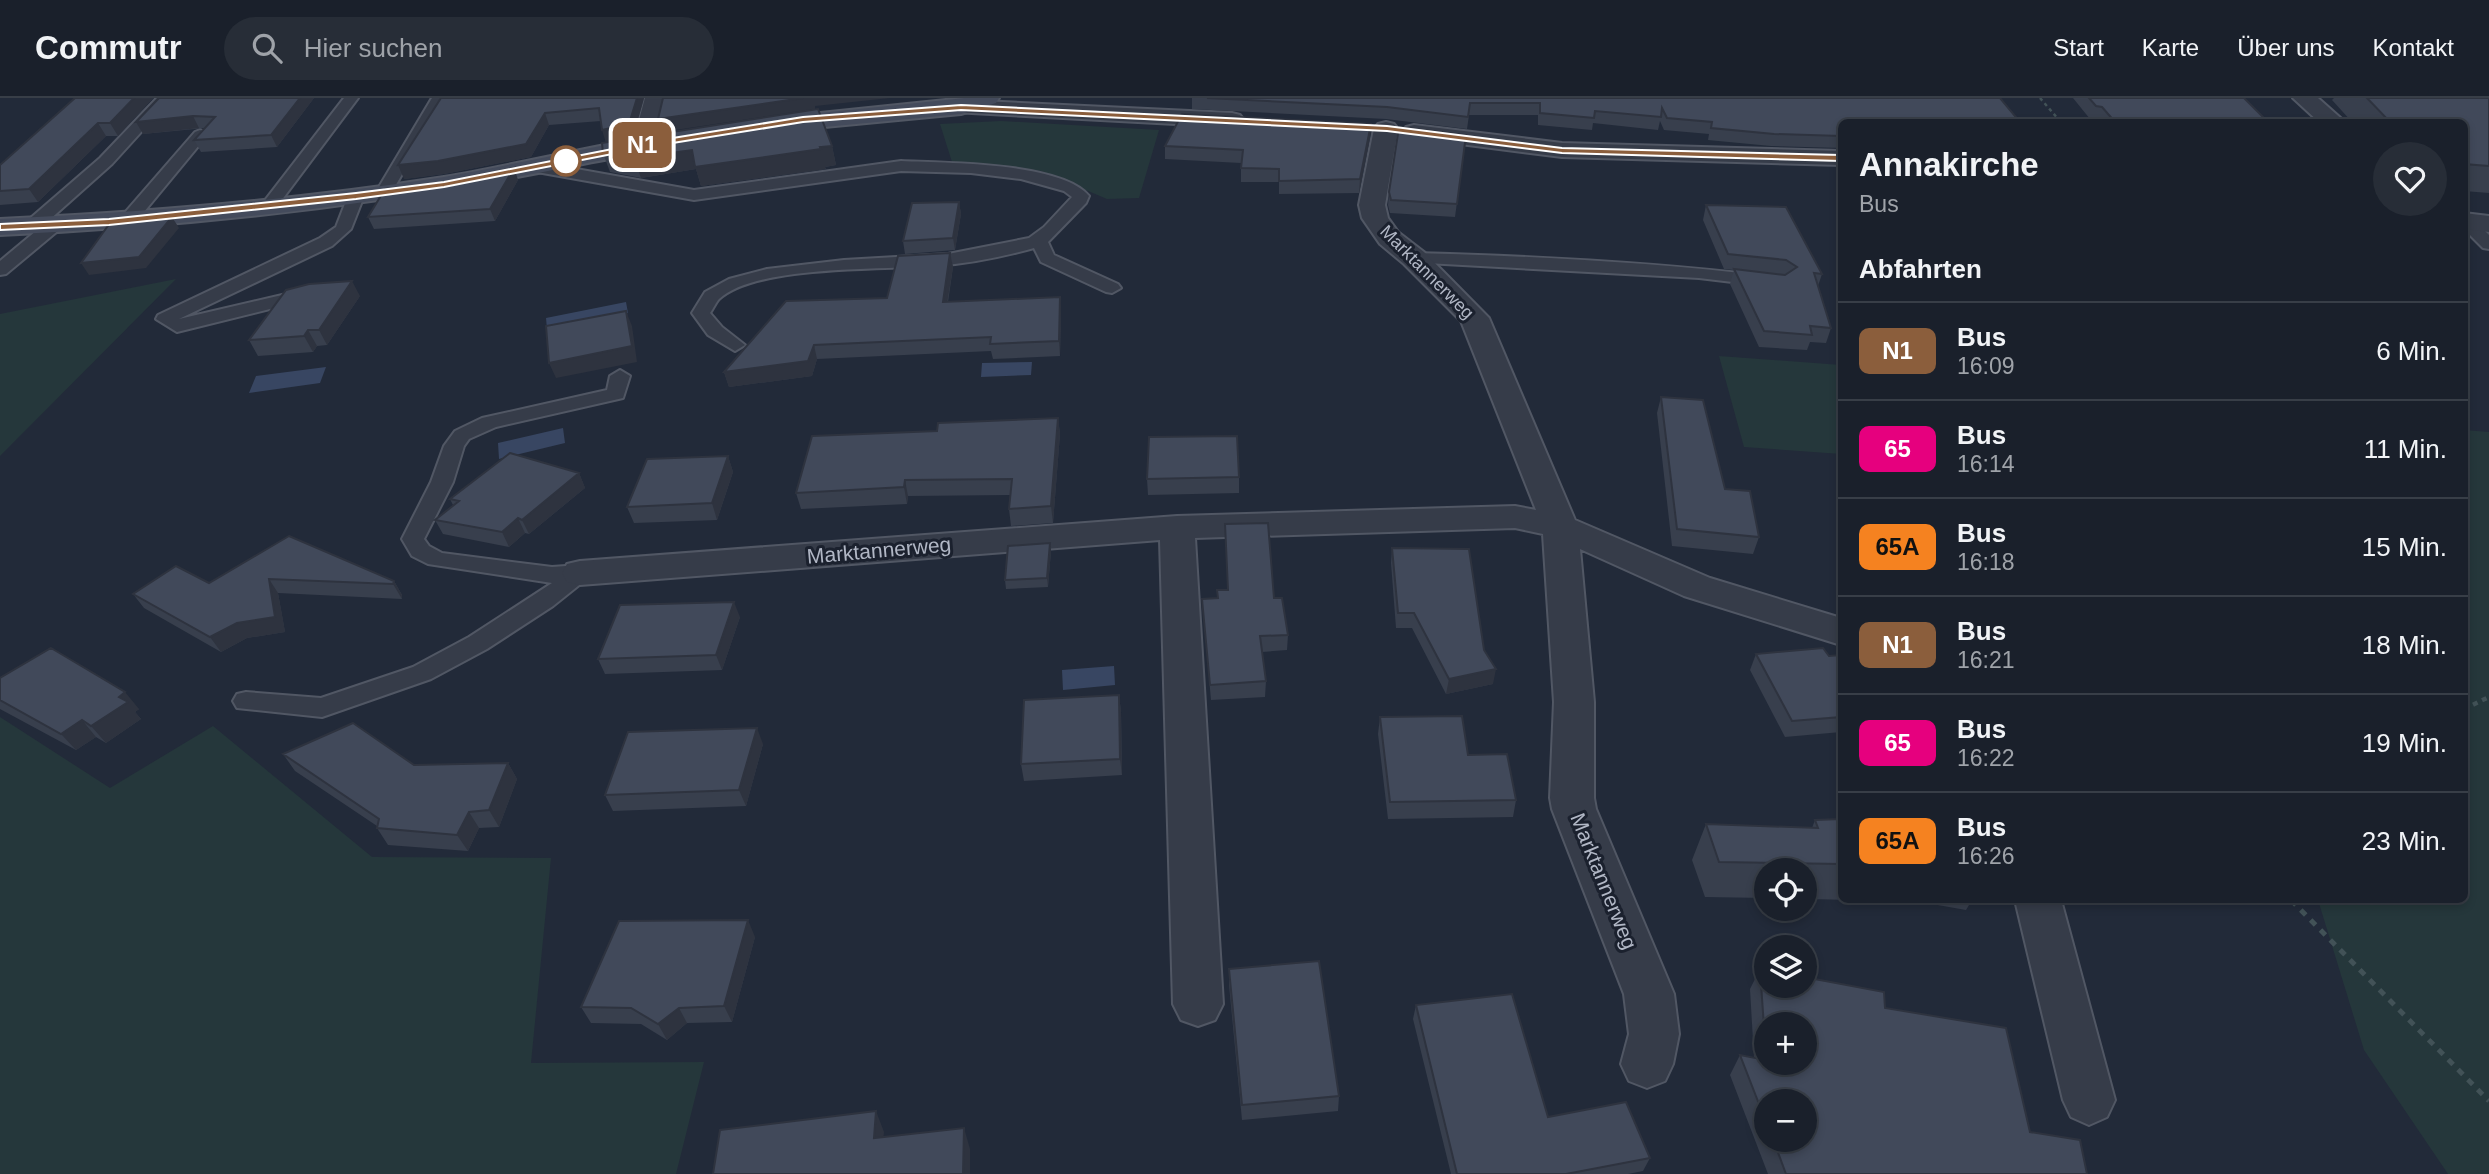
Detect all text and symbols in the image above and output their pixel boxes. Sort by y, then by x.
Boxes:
search box [224,17,714,80]
text: Commutr [35,29,182,66]
icon: search [248,29,286,67]
text: Hier suchen [304,33,442,63]
text: Start [2053,34,2104,61]
text: Karte [2142,34,2199,61]
text: Über uns [2237,34,2335,61]
text: Kontakt [2373,34,2454,61]
line badge: N1 [610,122,674,168]
text: N1 [627,131,657,158]
button: heart [2373,142,2447,216]
unlabelled marker [551,146,581,176]
text: Annakirche [1859,146,2039,183]
text: Bus [1859,191,1899,217]
street label: Marktannerweg [1376,221,1478,323]
text: Abfahrten [1859,254,1982,284]
text: Bus [1957,322,2006,352]
text: 6 Min. [2376,336,2447,366]
text: N1 [1882,337,1913,364]
text: 16:09 [1957,353,2015,379]
text: Bus [1957,420,2006,450]
text: 11 Min. [2364,434,2447,464]
text: 65 [1884,435,1911,462]
text: 16:14 [1957,451,2015,477]
text: Bus [1957,518,2006,548]
street label: Marktannerweg [806,532,952,568]
text: 15 Min. [2362,532,2447,562]
text: 65A [1875,533,1920,560]
text: 16:18 [1957,549,2015,575]
text: Bus [1957,616,2006,646]
text: 18 Min. [2362,630,2447,660]
text: N1 [1882,631,1913,658]
text: 16:21 [1957,647,2015,673]
text: Bus [1957,714,2006,744]
text: 19 Min. [2362,728,2447,758]
text: 65 [1884,729,1911,756]
text: 16:22 [1957,745,2015,771]
street label: Marktannerweg [1566,810,1642,952]
text: Bus [1957,812,2006,842]
text: 23 Min. [2362,826,2447,856]
text: 65A [1875,827,1920,854]
text: 16:26 [1957,843,2015,869]
map controls [1754,858,1817,1152]
button: locate [1754,858,1817,921]
button: layers [1754,935,1817,998]
button: + [1754,1012,1817,1075]
button: − [1754,1089,1817,1152]

